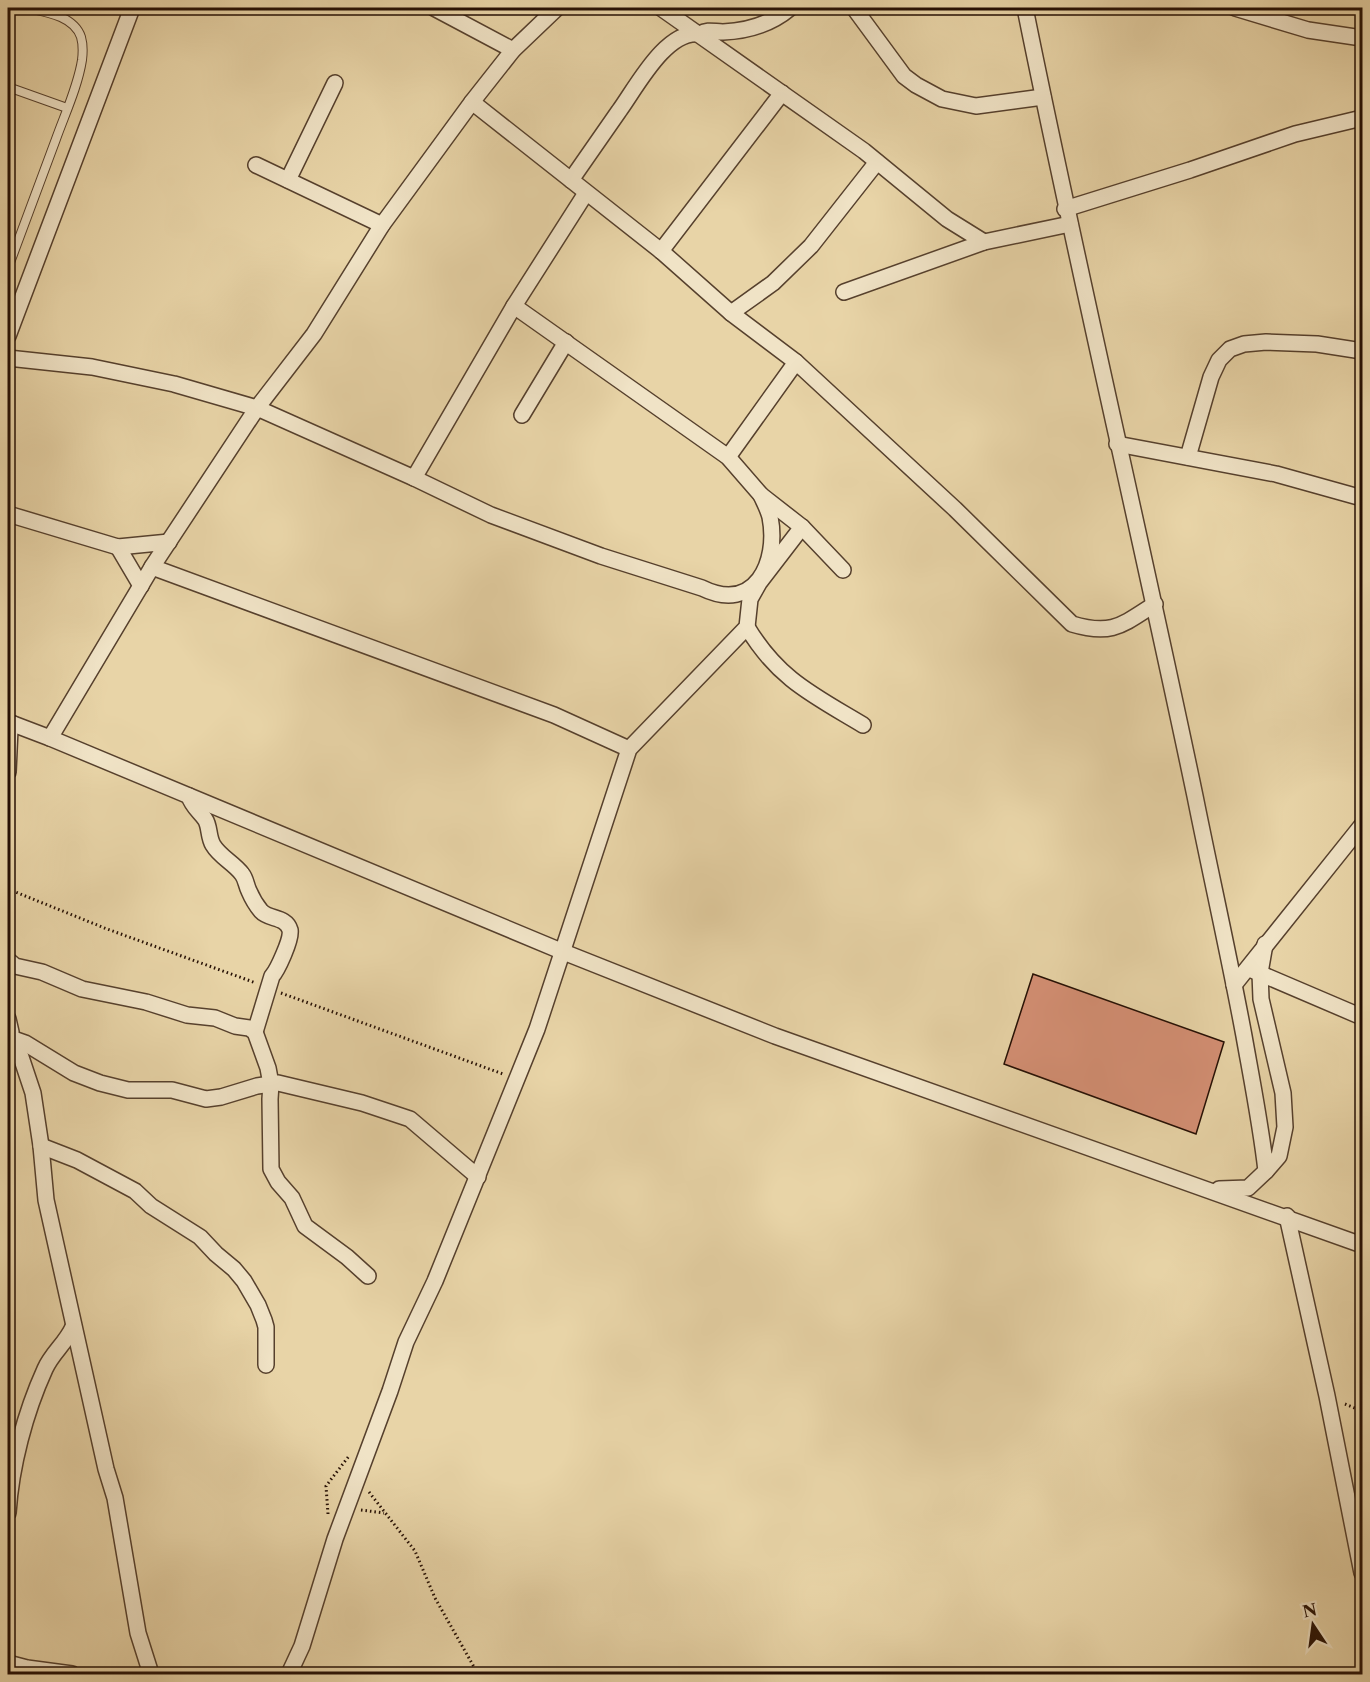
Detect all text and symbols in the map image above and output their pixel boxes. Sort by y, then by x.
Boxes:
north arrow [1283,1595,1343,1655]
text: N [1301,1599,1319,1622]

